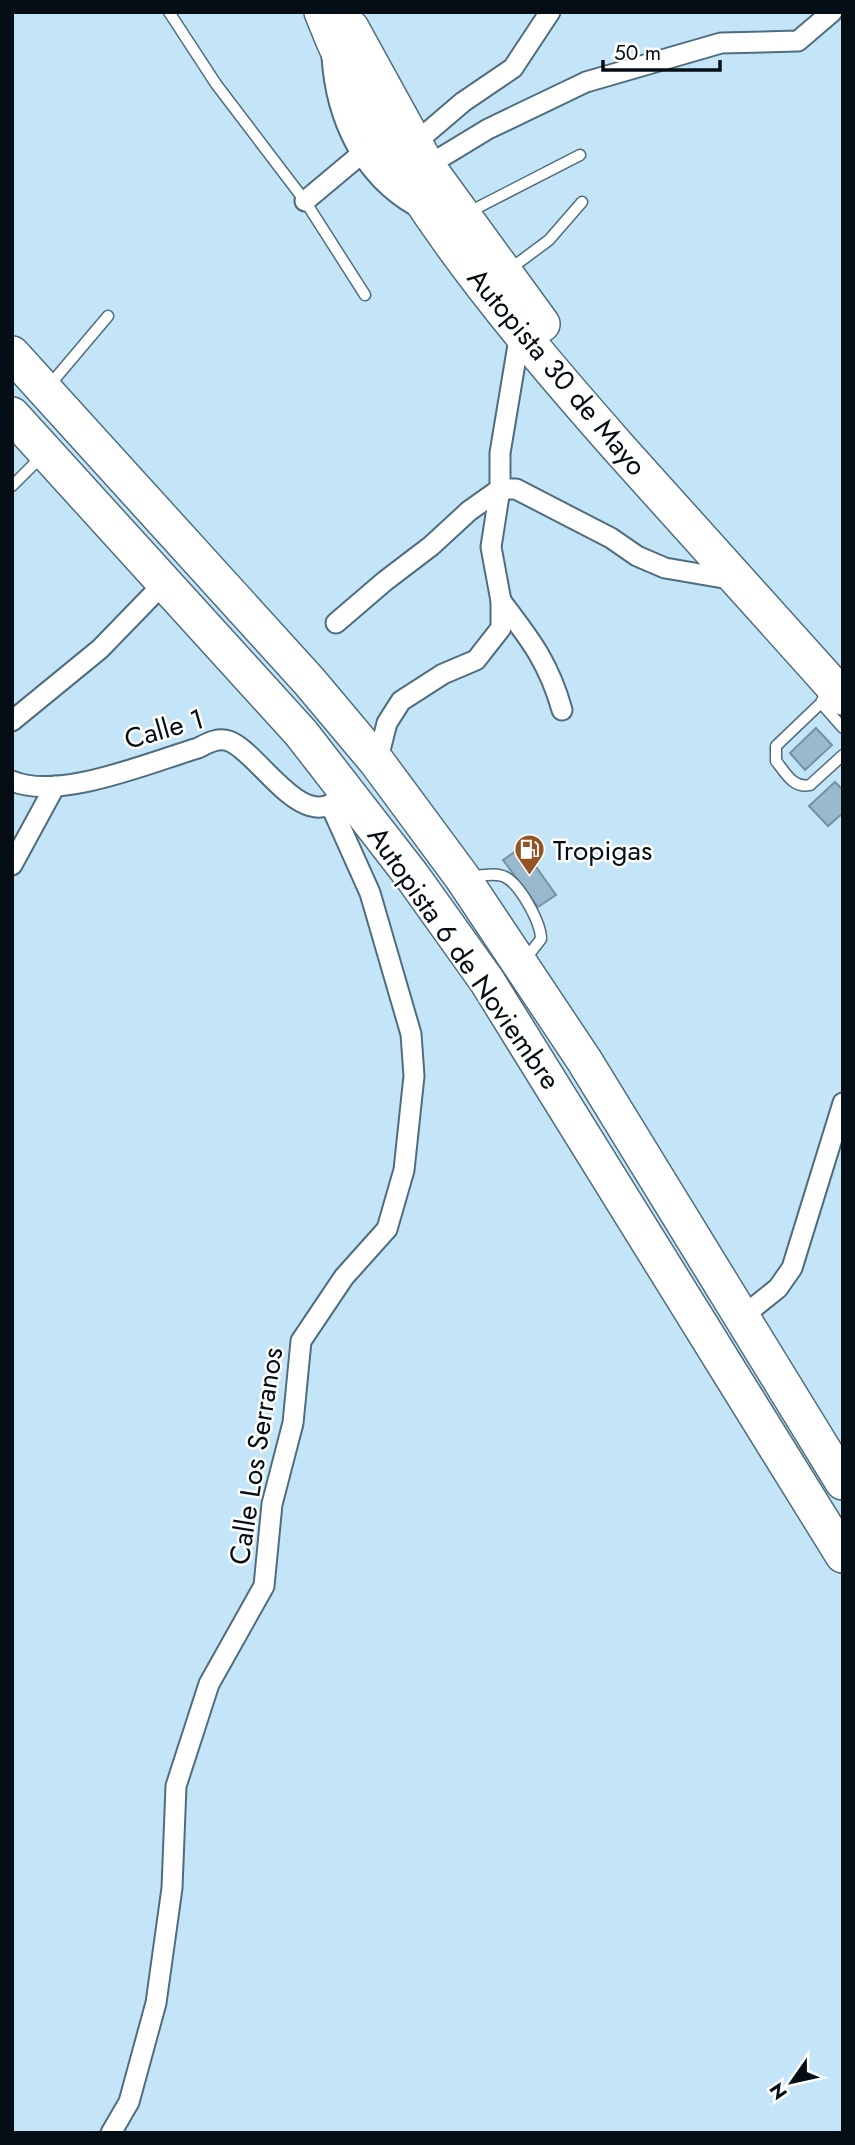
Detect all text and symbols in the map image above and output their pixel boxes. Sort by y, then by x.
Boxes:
scale bar [603,28,720,72]
text: 50 m [614,38,661,68]
street label: Autopista 30 de Mayo [458,259,656,485]
street label: Calle 1 [119,698,209,760]
street label: Autopista 6 de Noviembre [357,818,571,1098]
place label: Tropigas [553,830,652,871]
fuel station icon: Tropigas [513,833,547,877]
street label: Calle Los Serranos [219,1344,293,1568]
north arrow [757,2047,827,2117]
text: N [763,2077,794,2105]

